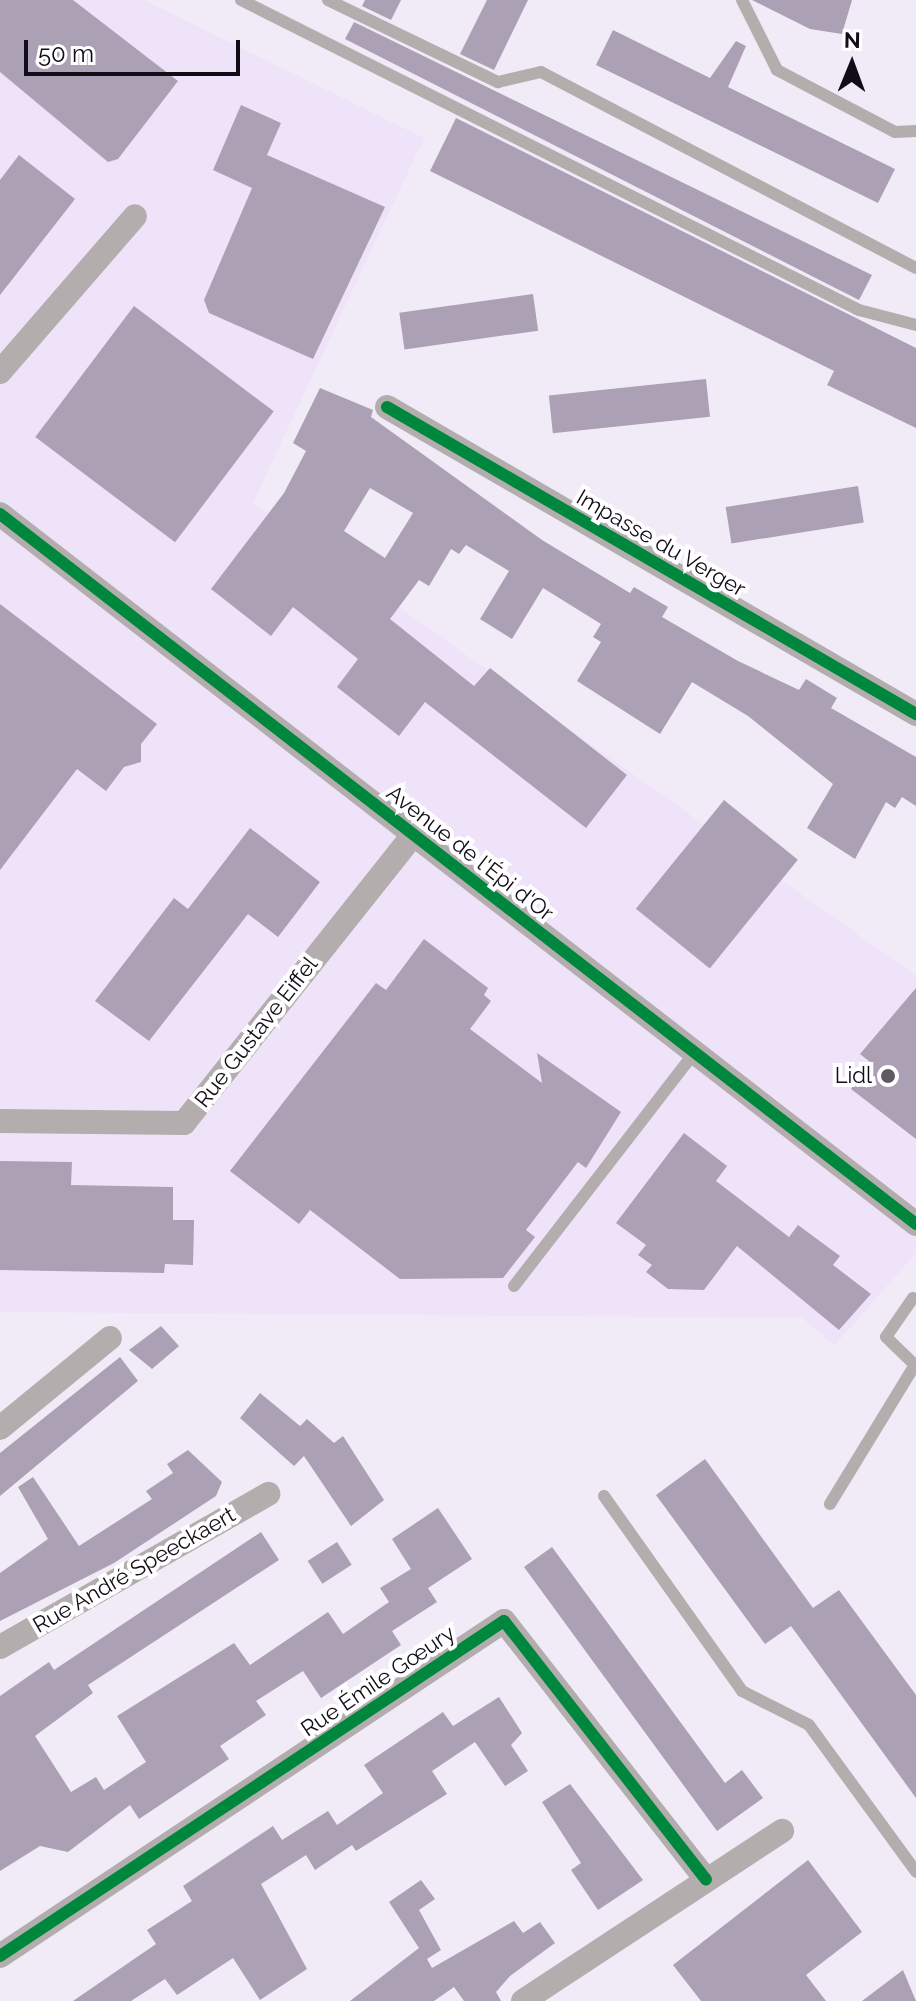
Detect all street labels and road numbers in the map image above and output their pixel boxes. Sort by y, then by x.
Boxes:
street label: Impasse du Verger [572,484,750,602]
street label: Avenue de l'Épi d'Or [381,780,559,926]
street label: Rue Gustave Eiffel [189,952,323,1112]
street label: Rue André Speeckaert [28,1501,240,1639]
street label: Rue Émile Gœury [296,1620,460,1742]

